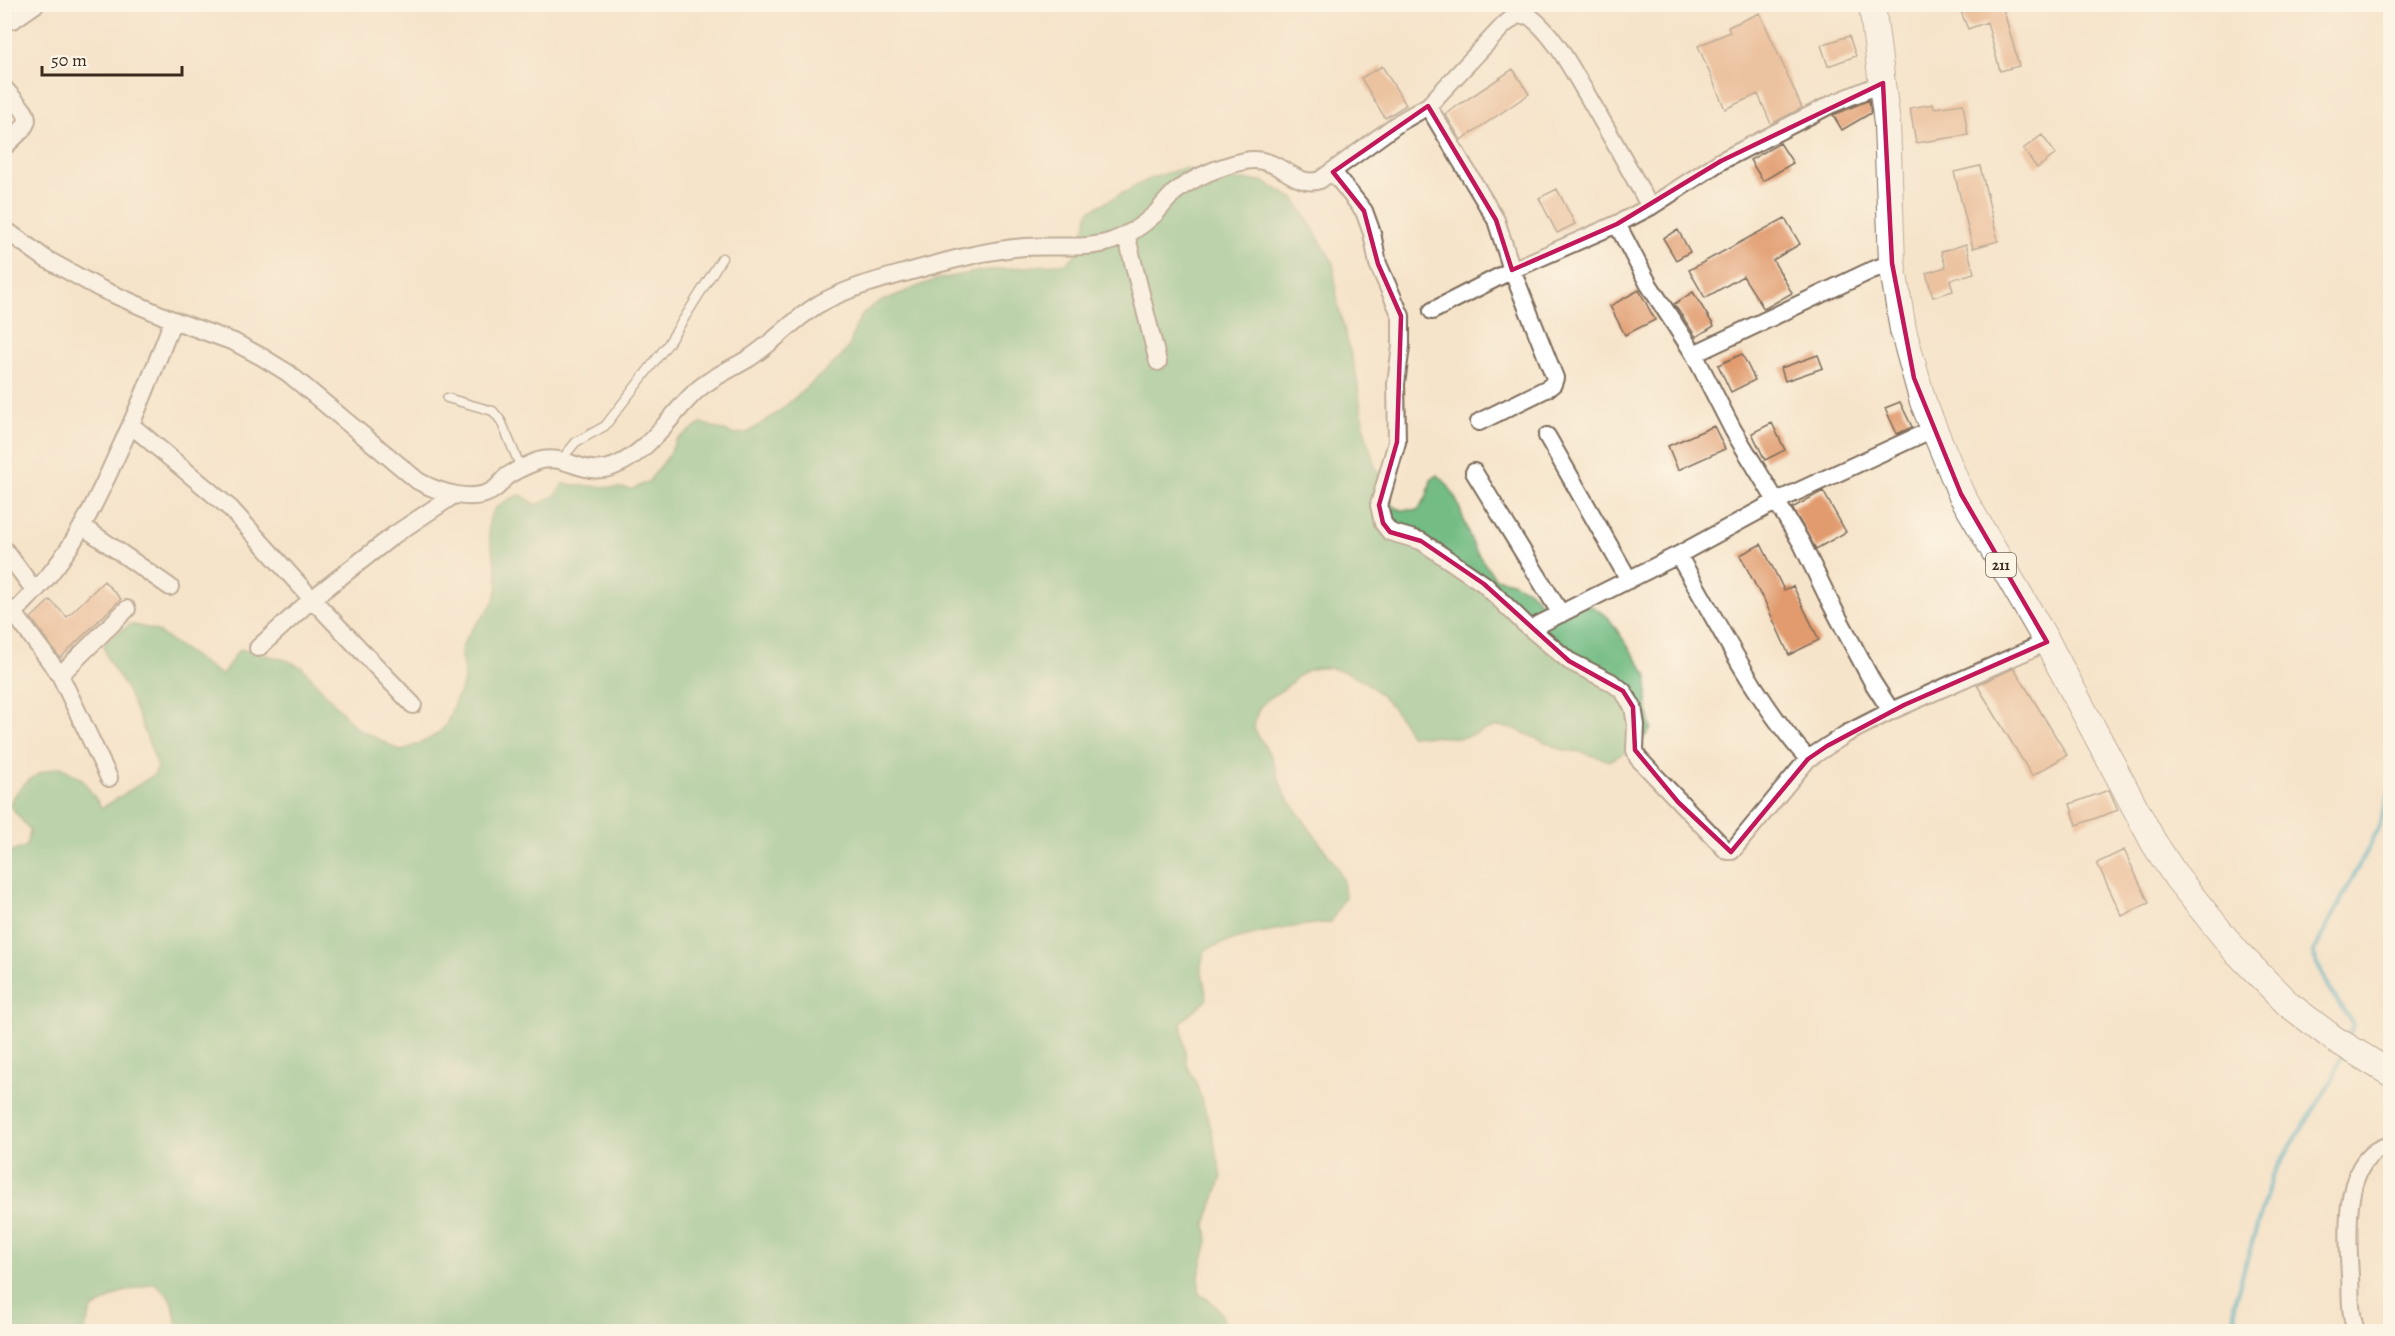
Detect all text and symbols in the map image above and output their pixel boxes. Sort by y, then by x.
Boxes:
scale bar [42,39,182,77]
text: 50 m [51,48,87,72]
road number: 211 [1986,553,2016,577]

